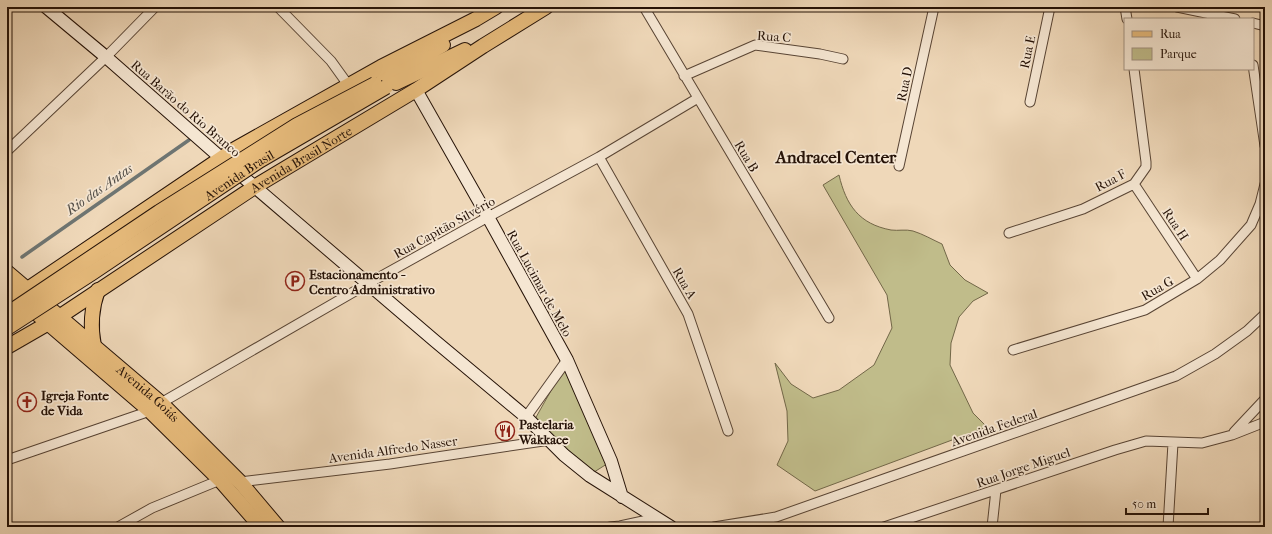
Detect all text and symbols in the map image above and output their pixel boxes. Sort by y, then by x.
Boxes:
legend [1124,18,1254,70]
text: Rua [1160,27,1181,41]
street label: Rua C [756,28,792,45]
street label: Rua E [1017,34,1038,70]
text: Parque [1160,47,1197,61]
street label: Rua Barão do Rio Branco [128,57,244,160]
street label: Rua D [893,65,916,103]
street label: Avenida Brasil Norte [247,123,355,196]
street label: Rua B [731,138,762,175]
street label: Avenida Brasil [201,147,277,204]
district label: Andracel Center [775,147,897,167]
water label: Rio das Antas [62,160,137,219]
street label: Rua F [1092,166,1128,195]
street label: Rua Capitão Silvério [391,193,498,261]
street label: Rua H [1160,205,1192,243]
street label: Rua Lucimar de Melo [504,227,575,340]
street label: Rua A [670,265,700,302]
place label: Estacionamento - Centro Administrativo [309,267,435,297]
parking icon: Estacionamento - Centro Administrativo [284,270,306,292]
street label: Rua G [1139,273,1176,304]
street label: Avenida Goiás [113,361,182,425]
place label: Igreja Fonte de Vida [41,388,110,418]
church icon: Igreja Fonte de Vida [16,391,38,413]
street label: Avenida Federal [948,406,1040,450]
place label: Pastelaria Wakkace [518,417,575,447]
restaurant icon: Pastelaria Wakkace [494,420,516,442]
street label: Avenida Alfredo Nasser [327,433,459,466]
street label: Rua Jorge Miguel [974,444,1072,491]
scale bar [1126,490,1208,516]
text: 50 m [1132,497,1156,511]

